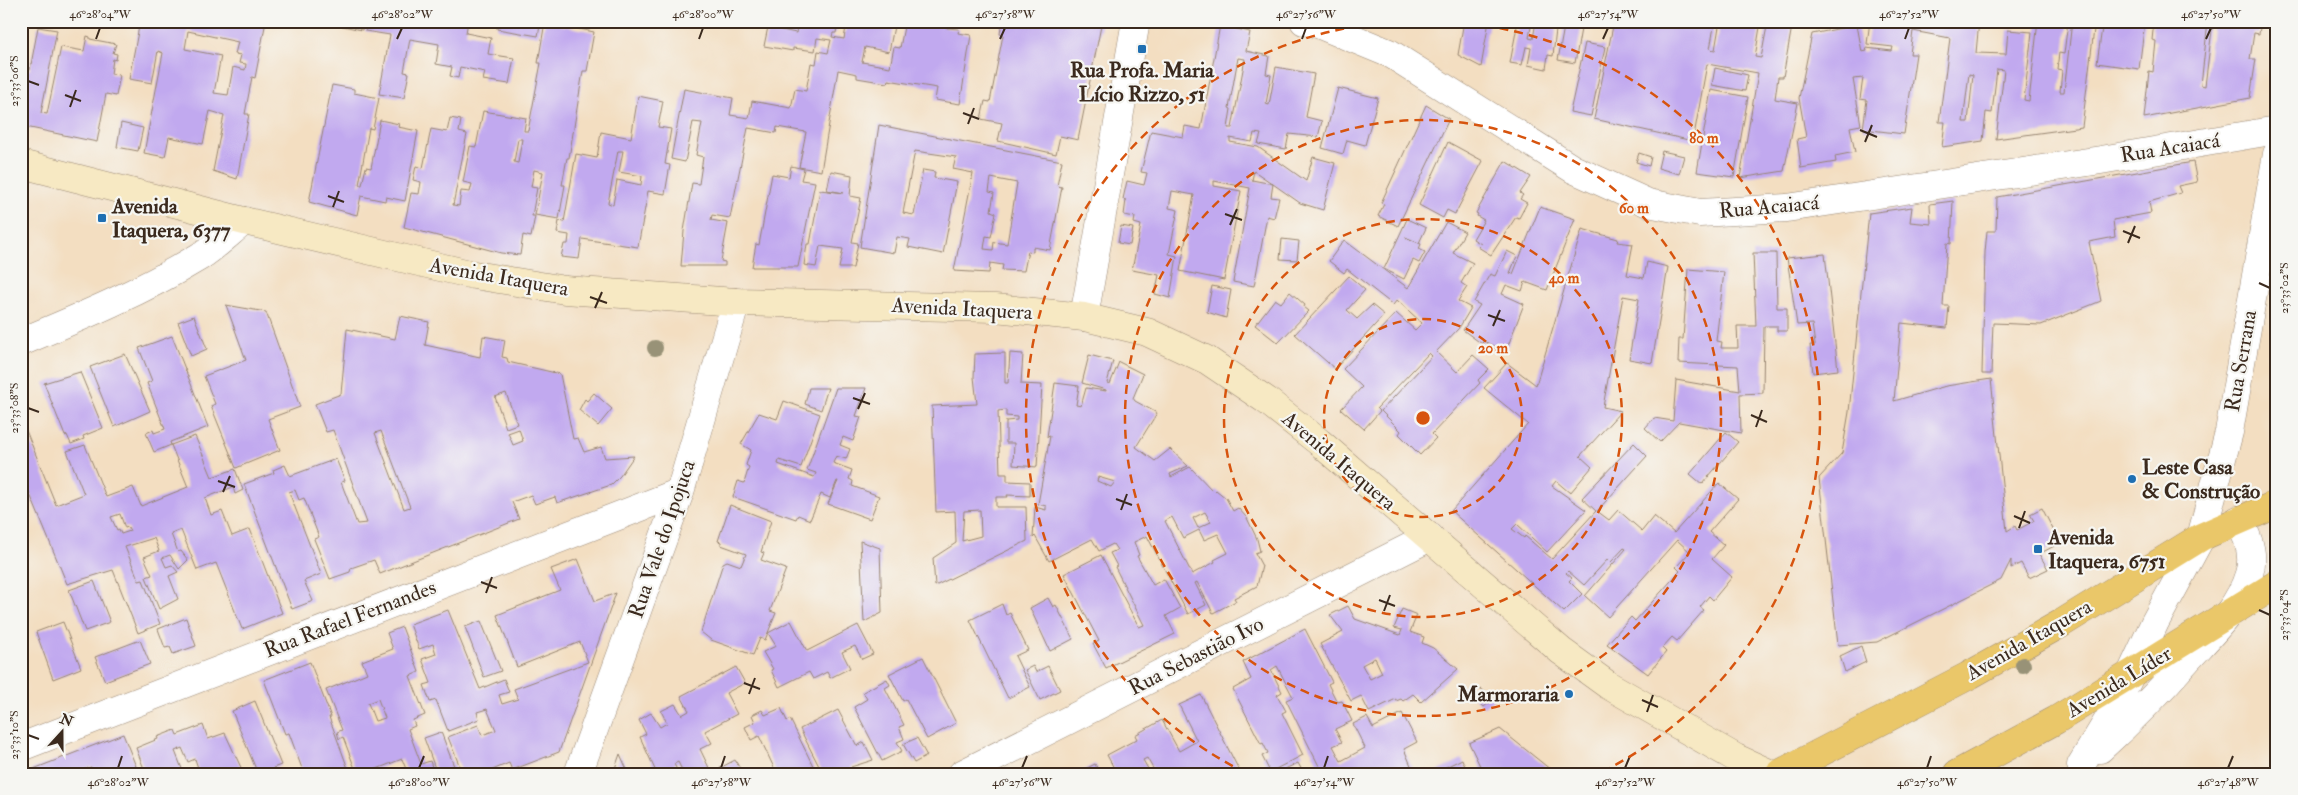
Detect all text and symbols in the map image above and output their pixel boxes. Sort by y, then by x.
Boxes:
text: 46°28'04"W [69,7,132,22]
text: 46°28'02"W [371,7,433,22]
text: 46°28'00"W [672,7,734,22]
text: 46°27'58"W [975,7,1036,22]
text: 46°27'56"W [1276,7,1337,22]
text: 46°27'54"W [1578,7,1639,22]
text: 46°27'52"W [1879,7,1940,22]
text: 46°27'50"W [2181,7,2242,22]
marker: Rua Profa. Maria Lício Rizzo, 51 [1136,43,1148,55]
text: 23°33'06"S [7,55,22,107]
place label: Rua Profa. Maria Lício Rizzo, 51 [1070,57,1215,108]
street label: Rua Acaiacá [2118,127,2222,169]
text: 80 m [1689,129,1719,148]
street label: Rua Acaiacá [1718,189,1821,225]
place label: Avenida Itaquera, 6377 [111,193,231,244]
text: 60 m [1619,199,1649,218]
marker: Avenida Itaquera, 6377 [96,212,108,224]
street label: Avenida Itaquera [426,251,571,303]
text: 23°33'02"S [2277,262,2292,314]
text: 40 m [1548,269,1580,288]
street label: Avenida Itaquera [890,292,1033,326]
street label: Rua Serrana [2219,308,2263,414]
text: 20 m [1478,339,1508,358]
text: 23°33'08"S [7,383,22,433]
street label: Avenida Itaquera [1276,405,1402,517]
centre of rings [1414,409,1432,427]
place label: Leste Casa & Construção [2142,454,2260,505]
street label: Rua Vale do Ipojuca [622,456,702,622]
marker: Leste Casa & Construção [2126,473,2138,485]
place label: Avenida Itaquera, 6751 [2047,524,2166,575]
marker: Avenida Itaquera, 6751 [2032,543,2044,555]
street label: Rua Rafael Fernandes [260,574,440,664]
text: 23°33'04"S [2277,589,2292,641]
street label: Avenida Itaquera [1960,593,2097,687]
street label: Rua Sebastião Ivo [1124,610,1268,702]
street label: Avenida Líder [2061,640,2177,724]
place label: Marmoraria [1457,681,1560,708]
marker: Marmoraria [1563,688,1575,700]
north arrow [38,708,88,758]
text: 23°33'10"S [7,710,22,760]
text: N [57,710,76,731]
text: 46°28'02"W [87,775,149,790]
text: 46°28'00"W [388,775,450,790]
text: 46°27'58"W [691,775,752,790]
text: 46°27'56"W [992,775,1053,790]
text: 46°27'54"W [1294,775,1355,790]
text: 46°27'52"W [1595,775,1656,790]
text: 46°27'50"W [1897,775,1958,790]
text: 46°27'48"W [2198,775,2259,790]

